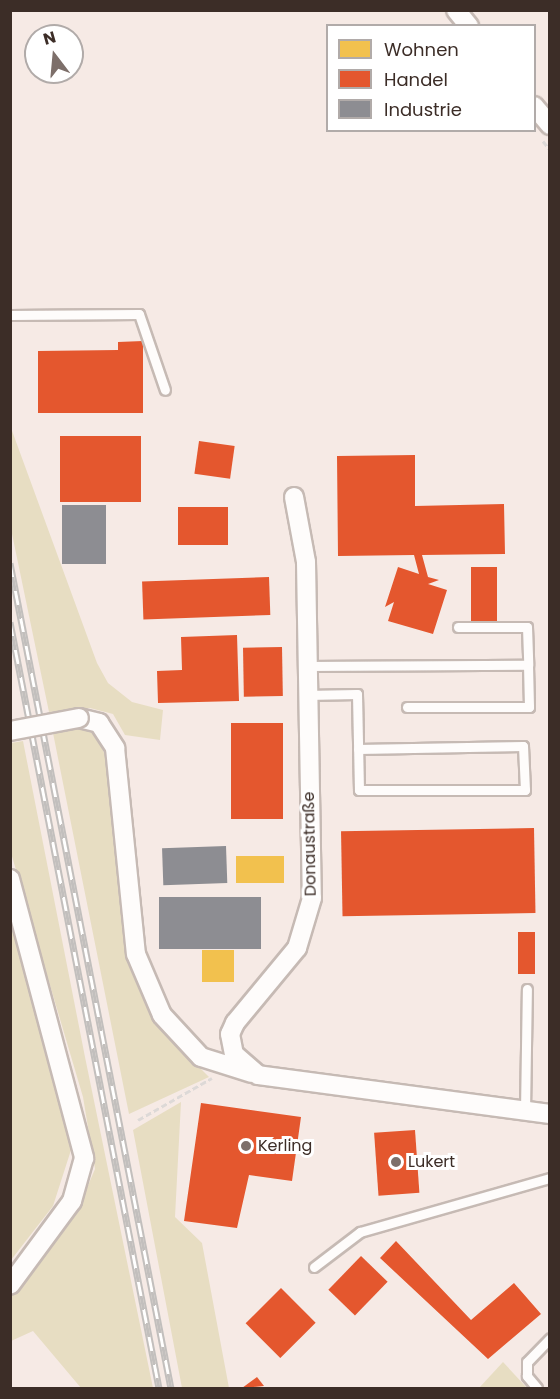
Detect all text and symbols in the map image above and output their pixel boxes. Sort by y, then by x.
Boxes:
north arrow [24,24,84,84]
legend [326,24,536,132]
text: N [40,25,58,51]
text: Wohnen [384,37,459,62]
text: Handel [384,67,448,92]
text: Industrie [384,97,462,122]
street label: Donaustraße [299,792,321,896]
place label: Kerling [258,1136,312,1156]
marker: Kerling [239,1139,253,1153]
place label: Lukert [408,1152,455,1172]
marker: Lukert [389,1155,403,1169]

